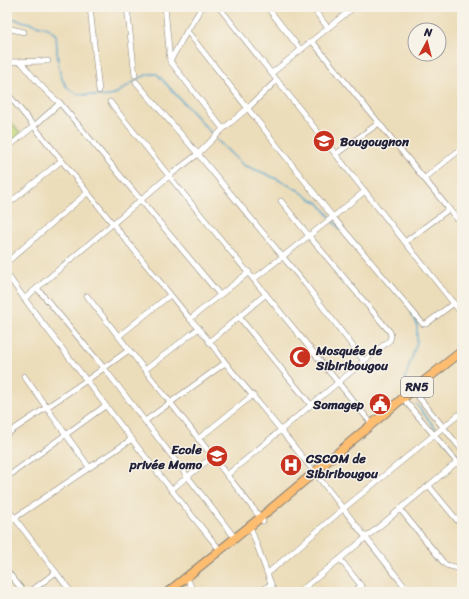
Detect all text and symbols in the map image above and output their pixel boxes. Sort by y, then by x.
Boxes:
north arrow [407,22,447,62]
text: N [422,23,433,43]
school or university icon: Bougougnon [311,128,337,154]
place label: Bougougnon [340,130,410,153]
place label: Mosquée de Sibiribougou [315,339,389,377]
mosque icon: Mosquée de Sibiribougou [287,344,313,370]
road number: RN5 [401,377,433,397]
public building icon: Somagep [367,391,393,417]
place label: Somagep [312,393,364,416]
place label: Ecole privée Momo [129,438,202,476]
school or university icon: Ecole privée Momo [204,443,230,469]
place label: CSCOM de Sibiribougou [305,447,379,485]
hospital icon: CSCOM de Sibiribougou [278,452,304,478]

